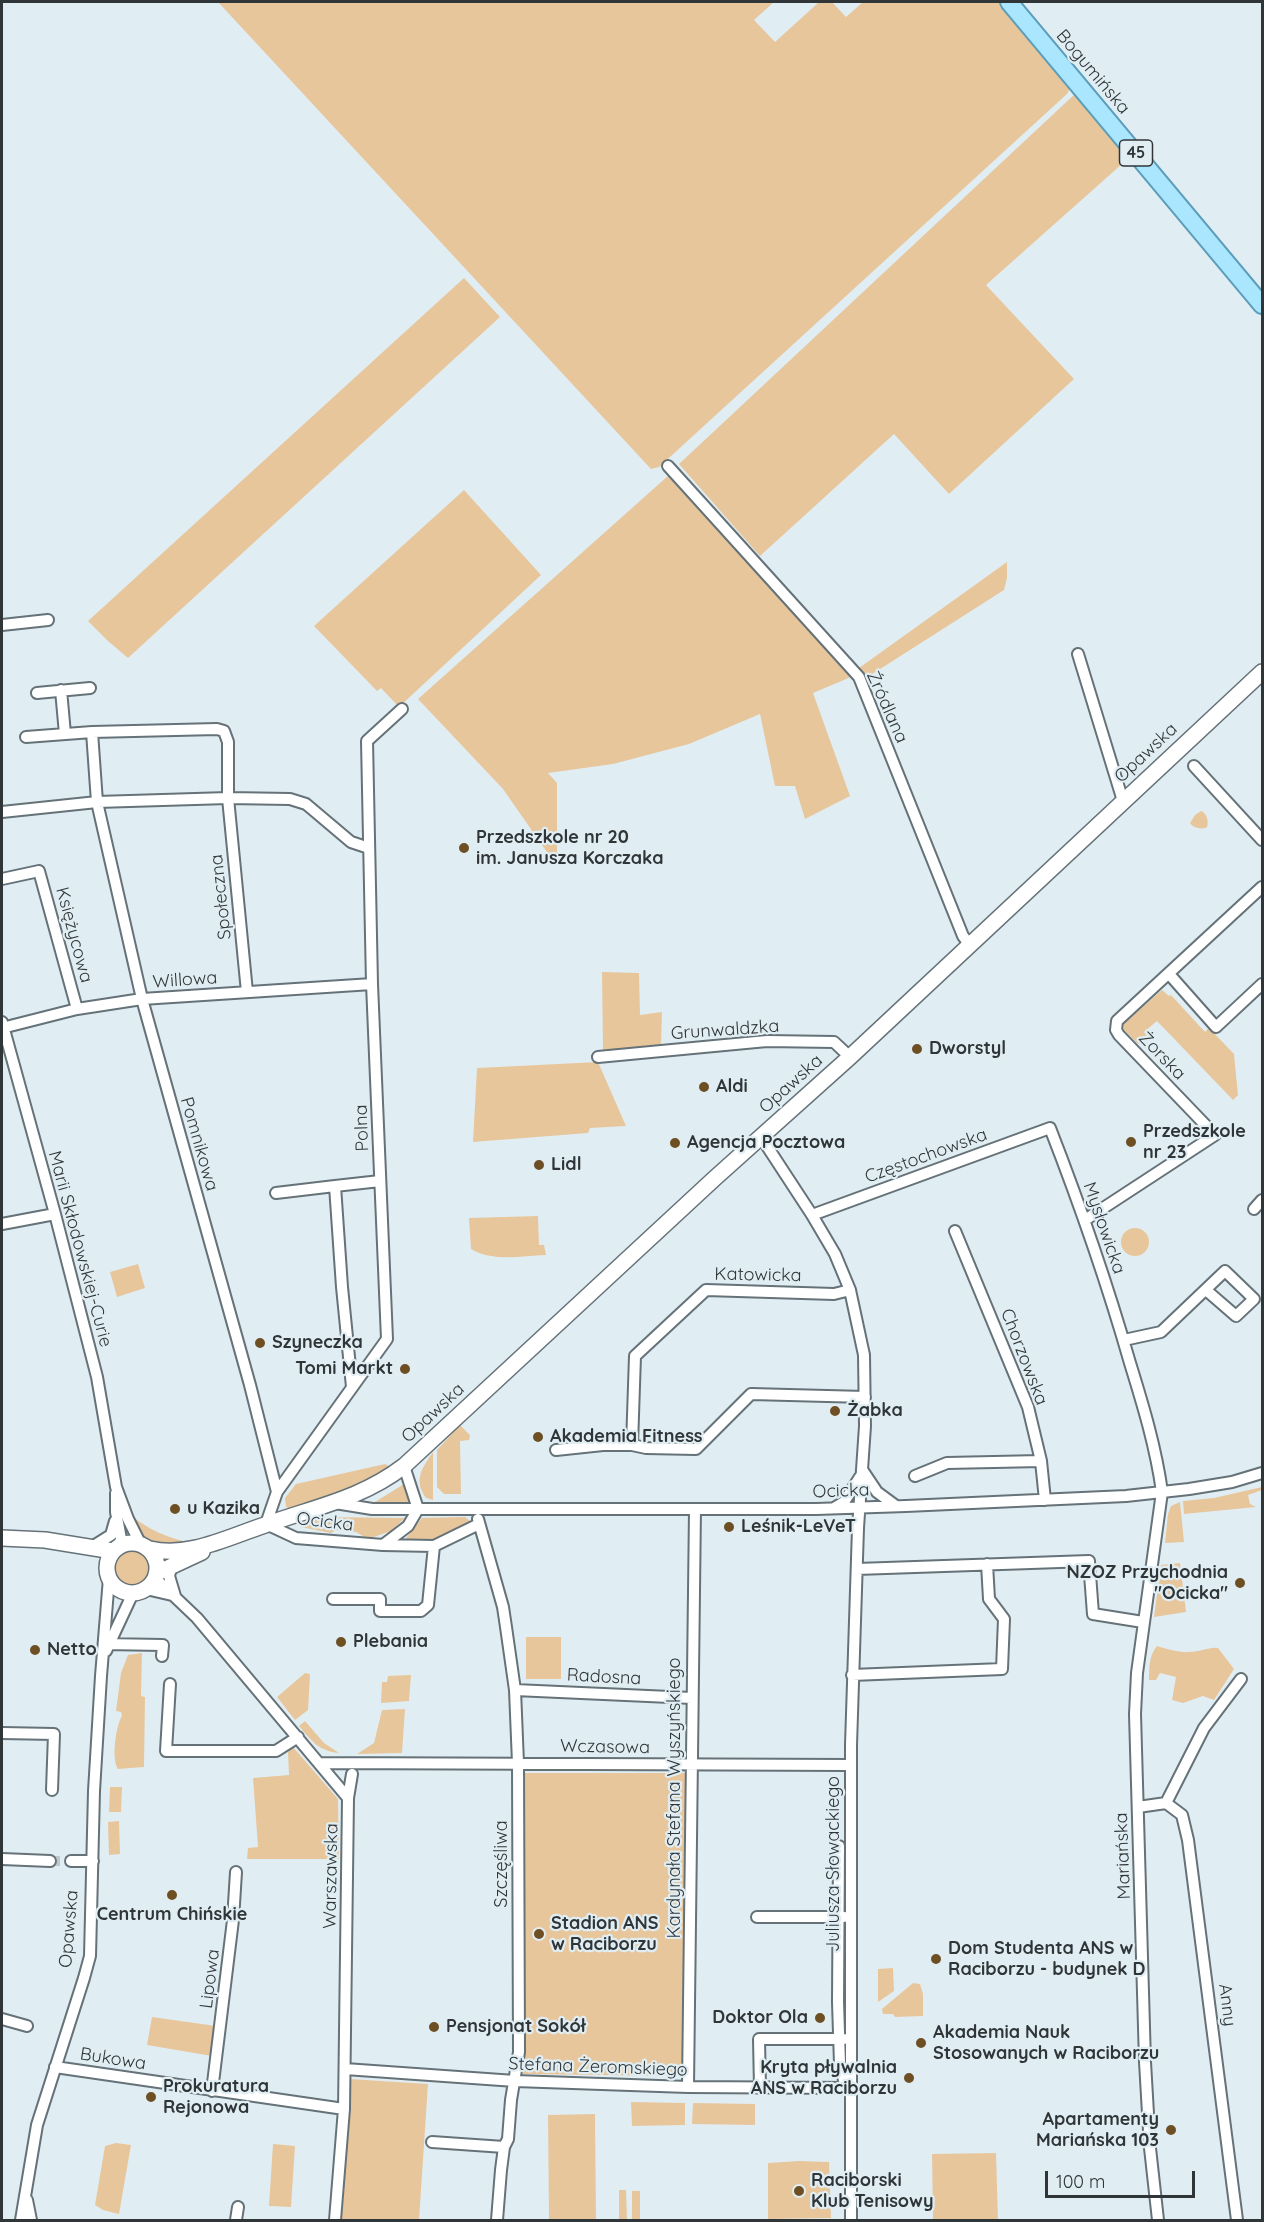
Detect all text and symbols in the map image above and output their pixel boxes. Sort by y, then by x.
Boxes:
street label: Bogumińska [1051,25,1135,119]
road number: 45 [1120,140,1152,166]
street label: Źródlana [862,668,912,746]
street label: Opawska [1110,719,1182,787]
place label: Przedszkole nr 20 im. Janusza Korczaka [476,827,664,870]
marker: Przedszkole nr 20 im. Janusza Korczaka [457,841,471,855]
street label: Społeczna [206,853,236,941]
street label: Księżycowa [51,885,97,985]
street label: Willowa [152,967,218,993]
street label: Grunwaldzka [670,1015,780,1045]
street label: Żorska [1134,1028,1190,1084]
place label: Dworstyl [929,1038,1006,1060]
marker: Dworstyl [910,1042,924,1056]
street label: Opawska [755,1050,827,1118]
place label: Aldi [716,1076,748,1098]
marker: Aldi [697,1080,711,1094]
street label: Pomnikowa [175,1095,223,1193]
street label: Polna [350,1104,374,1152]
place label: Przedszkole nr 23 [1143,1121,1246,1164]
street label: Częstochowska [862,1124,990,1188]
place label: Agencja Pocztowa [687,1132,845,1154]
marker: Przedszkole nr 23 [1124,1135,1138,1149]
marker: Agencja Pocztowa [668,1136,682,1150]
street label: Marii Skłodowskiej-Curie [43,1149,117,1349]
place label: Lidl [551,1154,582,1176]
marker: Lidl [532,1158,546,1172]
street label: Mysłowicka [1078,1179,1130,1277]
street label: Katowicka [714,1263,802,1287]
street label: Chorzowska [996,1306,1052,1408]
place label: Szyneczka [272,1332,363,1354]
marker: Szyneczka [253,1336,267,1350]
place label: Tomi Markt [295,1358,393,1380]
marker: Tomi Markt [398,1362,412,1376]
street label: Opawska [397,1379,469,1447]
place label: Żabka [847,1400,903,1422]
marker: Żabka [828,1404,842,1418]
place label: Akademia Fitness [550,1426,703,1448]
marker: Akademia Fitness [531,1430,545,1444]
street label: Ocicka [812,1479,870,1503]
place label: u Kazika [187,1498,260,1520]
marker: u Kazika [168,1502,182,1516]
street label: Ocicka [295,1508,355,1536]
place label: Leśnik-LeVeT [741,1516,856,1538]
marker: Leśnik-LeVeT [722,1520,736,1534]
place label: NZOZ Przychodnia "Ocicka" [1067,1562,1228,1604]
marker: NZOZ Przychodnia "Ocicka" [1233,1576,1247,1590]
place label: Plebania [353,1631,428,1653]
marker: Plebania [334,1635,348,1649]
place label: Netto [47,1639,97,1661]
marker: Netto [28,1643,42,1657]
street label: Kardynała Stefana Wyszyńskiego [664,1658,686,1938]
street label: Radosna [566,1664,642,1690]
street label: Wczasowa [560,1735,650,1759]
street label: Juliusza Słowackiego [823,1776,845,1952]
street label: Mariańska [1111,1812,1135,1900]
street label: Szczęśliwa [491,1820,513,1908]
street label: Warszawska [319,1823,343,1929]
marker: Centrum Chińskie [165,1888,179,1902]
street label: Opawska [55,1889,83,1969]
place label: Centrum Chińskie [97,1904,247,1926]
place label: Stadion ANS w Raciborzu [551,1913,658,1956]
marker: Stadion ANS w Raciborzu [532,1927,546,1941]
place label: Dom Studenta ANS w Raciborzu - budynek D [948,1938,1145,1980]
street label: Lipowa [196,1948,224,2010]
marker: Dom Studenta ANS w Raciborzu - budynek D [929,1952,943,1966]
street label: Anny [1214,1983,1240,2027]
place label: Doktor Ola [712,2007,808,2029]
marker: Doktor Ola [813,2011,827,2025]
place label: Pensjonat Sokół [446,2016,586,2038]
marker: Pensjonat Sokół [427,2020,441,2034]
place label: Akademia Nauk Stosowanych w Raciborzu [933,2022,1159,2064]
marker: Akademia Nauk Stosowanych w Raciborzu [914,2036,928,2050]
street label: Bukowa [78,2043,148,2075]
street label: Stefana Żeromskiego [508,2053,688,2081]
place label: Kryta pływalnia ANS w Raciborzu [751,2057,897,2100]
marker: Kryta pływalnia ANS w Raciborzu [902,2071,916,2085]
place label: Prokuratura Rejonowa [163,2076,269,2118]
marker: Prokuratura Rejonowa [144,2090,158,2104]
place label: Apartamenty Mariańska 103 [1036,2109,1159,2152]
marker: Apartamenty Mariańska 103 [1164,2123,1178,2137]
scale bar [1048,2159,1198,2197]
place label: Raciborski Klub Tenisowy [811,2170,933,2212]
text: 100 m [1056,2170,1105,2193]
marker: Raciborski Klub Tenisowy [792,2184,806,2198]

